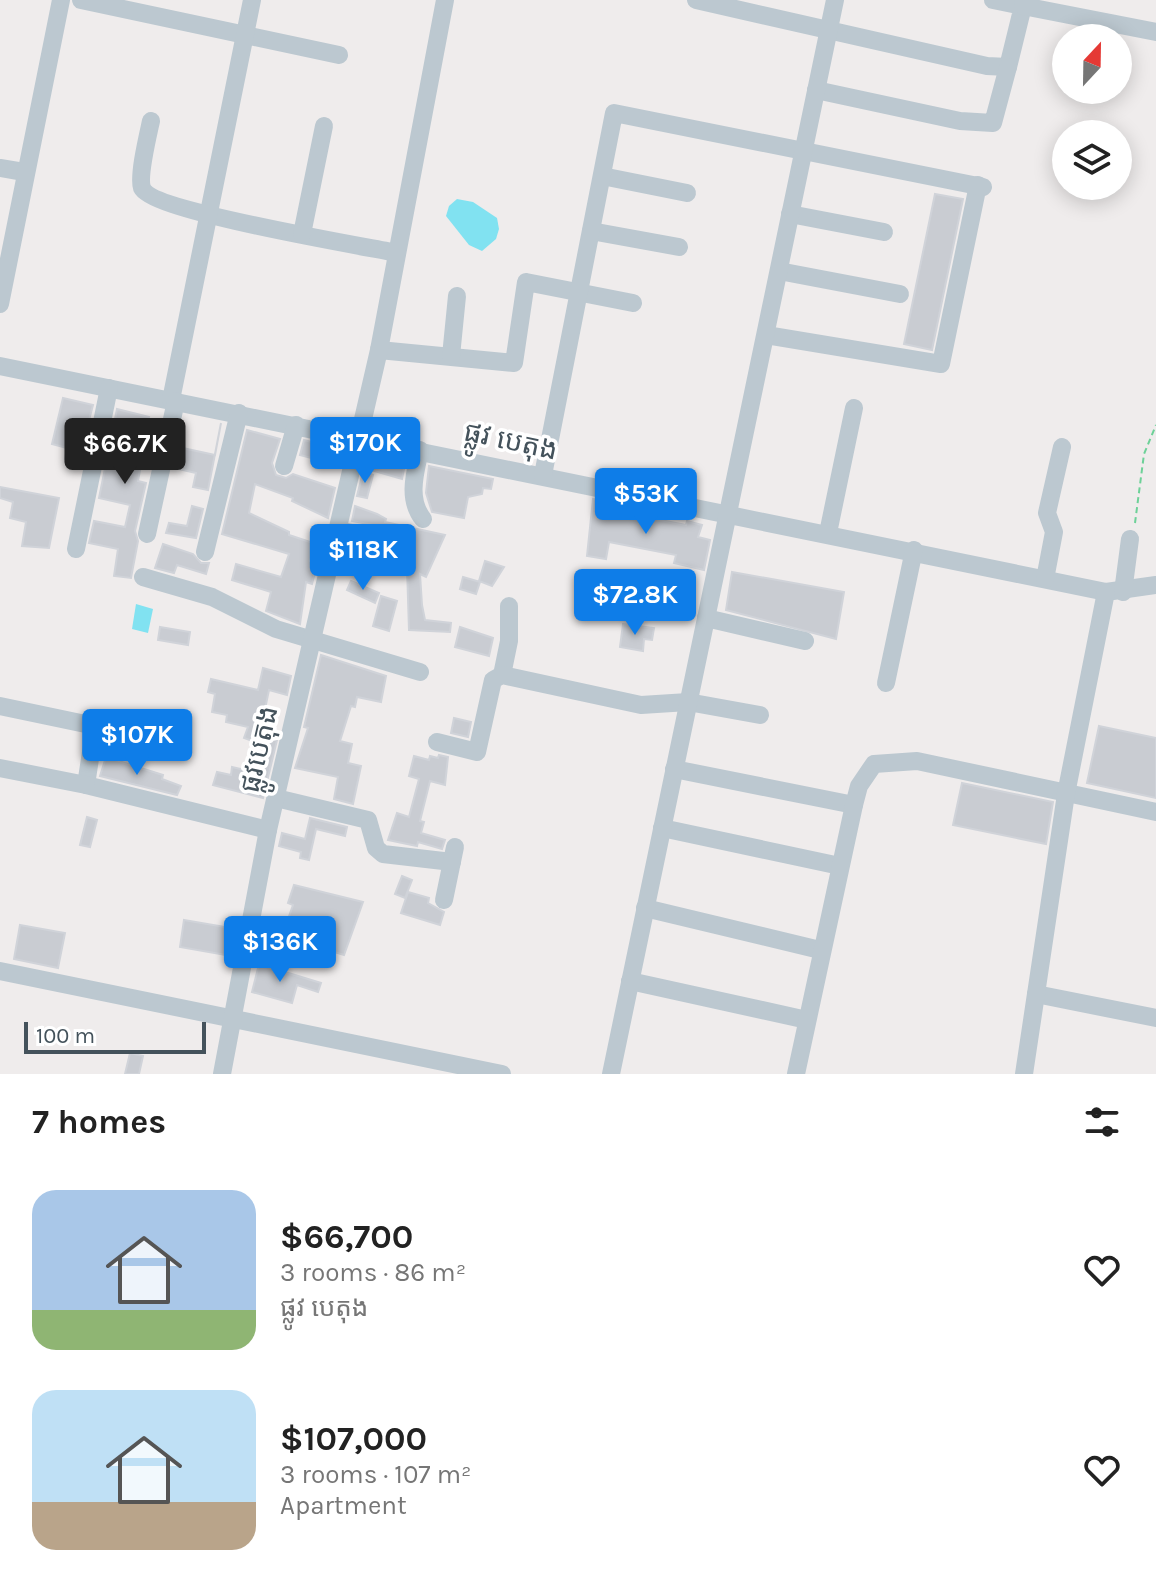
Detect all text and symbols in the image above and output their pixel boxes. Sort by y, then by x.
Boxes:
north arrow [1052,24,1132,104]
map controls [1052,24,1132,200]
button: layers [1052,120,1132,200]
street label: ផ្លូវ បេតុង [459,414,561,475]
pin: $170K [309,417,421,485]
pin: $66.7K [60,418,190,486]
text: $170K [328,427,402,458]
text: $66.7K [82,428,168,459]
pin: $53K [599,468,693,536]
text: $53K [613,478,679,509]
pin: $118K [307,524,419,592]
text: $118K [328,534,398,565]
pin: $72.8K [570,569,700,637]
text: $72.8K [592,579,678,610]
street label: ផ្លូវបេតុង [232,702,293,798]
pin: $107K [81,709,193,777]
text: $107K [100,719,174,750]
pin: $136K [224,916,336,984]
text: $136K [242,926,318,957]
scale bar [24,1018,206,1054]
text: 100 m [36,1023,95,1049]
icon: filters [1080,1100,1124,1144]
text: 7 homes [32,1102,166,1142]
text: $66,700 [280,1217,413,1257]
icon: home [96,1222,192,1318]
icon: heart [1080,1248,1124,1292]
text: 3 rooms · 86 m² [280,1257,466,1288]
text: ផ្លូវ បេតុង [280,1292,368,1323]
text: $107,000 [280,1419,427,1459]
icon: home [96,1422,192,1518]
icon: heart [1080,1448,1124,1492]
text: 3 rooms · 107 m² [280,1459,471,1490]
text: Apartment [280,1490,407,1521]

